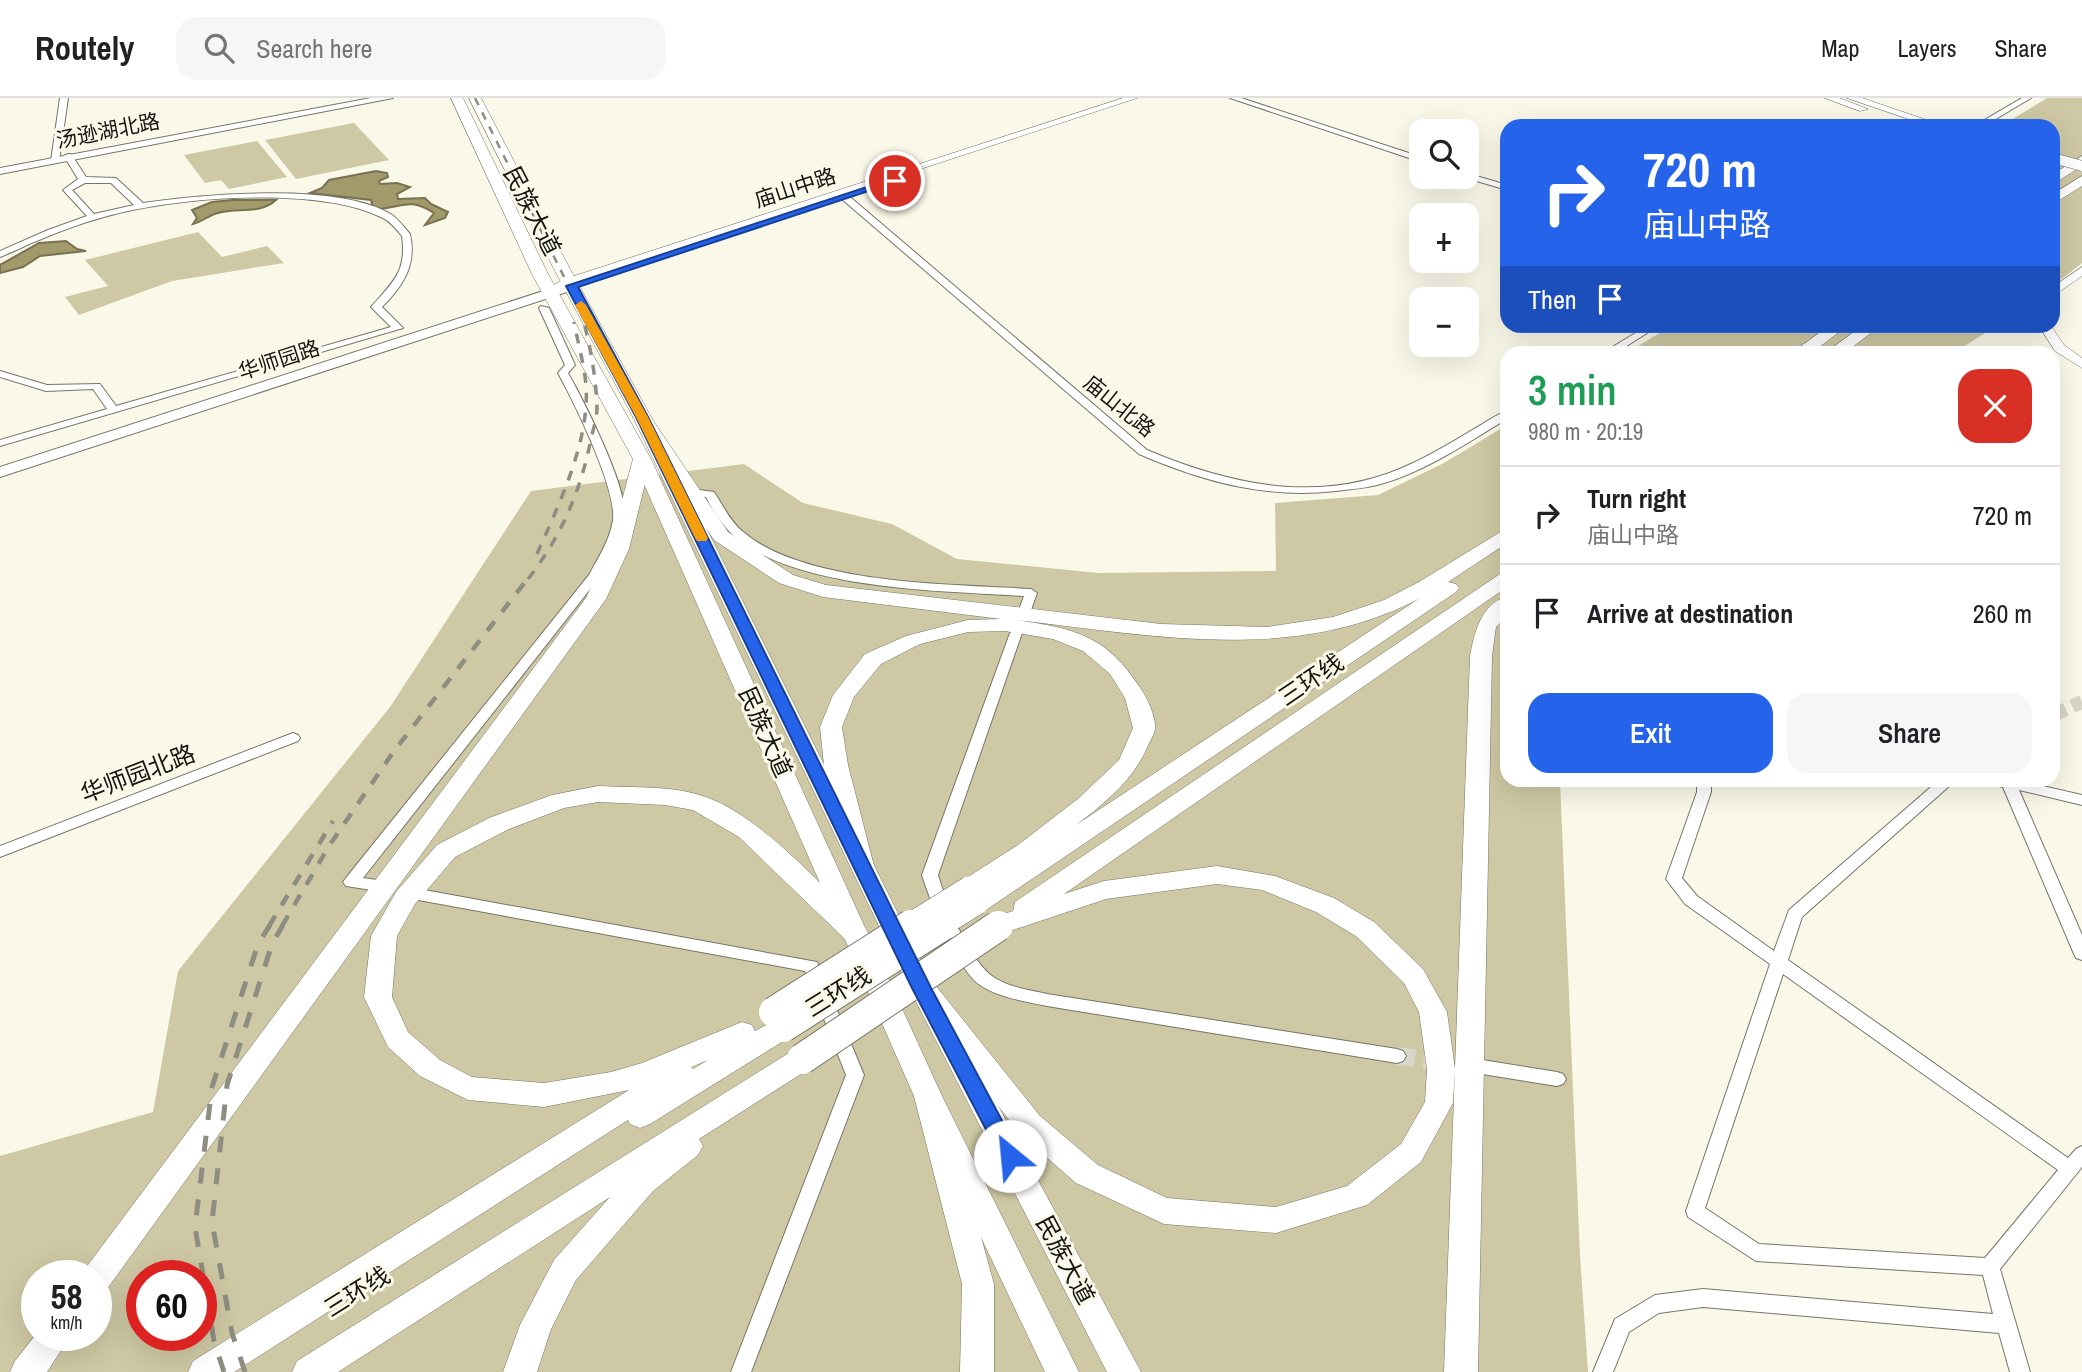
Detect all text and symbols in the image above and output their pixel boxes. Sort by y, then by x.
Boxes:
search box [176,17,666,80]
text: Routely [35,26,134,70]
icon: search [200,29,238,67]
text: Search here [256,31,372,66]
text: Map [1821,32,1859,64]
text: Layers [1897,32,1956,64]
text: Share [1994,32,2047,64]
street label: 汤逊湖北路 [54,106,162,155]
map controls [1409,119,1479,357]
button: search [1409,119,1479,189]
text: 720 m [1643,136,1757,202]
icon: right [1528,147,1619,238]
pin [865,151,925,211]
street label: 民族大道 [497,161,569,261]
street label: 庙山中路 [750,161,839,214]
icon: arrive [876,162,914,200]
button: + [1409,203,1479,273]
text: 庙山中路 [1643,203,1771,246]
icon: arrive [1591,280,1629,318]
text: Then [1528,282,1577,317]
button: − [1409,287,1479,357]
street label: 华师园路 [234,333,323,386]
text: 3 min [1528,362,1617,418]
street label: 庙山北路 [1078,368,1161,443]
button: close [1958,369,2032,443]
text: 980 m · 20:19 [1528,416,1643,447]
text: Turn right [1587,481,1686,516]
icon: right [1528,496,1566,534]
text: 720 m [1973,498,2032,533]
text: 庙山中路 [1587,519,1679,550]
icon: arrive [1528,594,1566,632]
text: Arrive at destination [1587,596,1793,631]
text: 260 m [1973,596,2032,631]
street label: 三环线 [1272,646,1349,713]
street label: 民族大道 [732,681,800,782]
button: Exit [1528,693,1773,773]
button: Share [1787,693,2032,773]
street label: 华师园北路 [76,737,199,810]
street label: 三环线 [798,959,876,1024]
position arrow [973,1119,1047,1193]
street label: 民族大道 [1029,1210,1103,1309]
street label: 三环线 [317,1259,395,1324]
speed limit sign: 60 [126,1260,217,1351]
text: 58 [51,1273,82,1320]
text: km/h [51,1310,83,1335]

